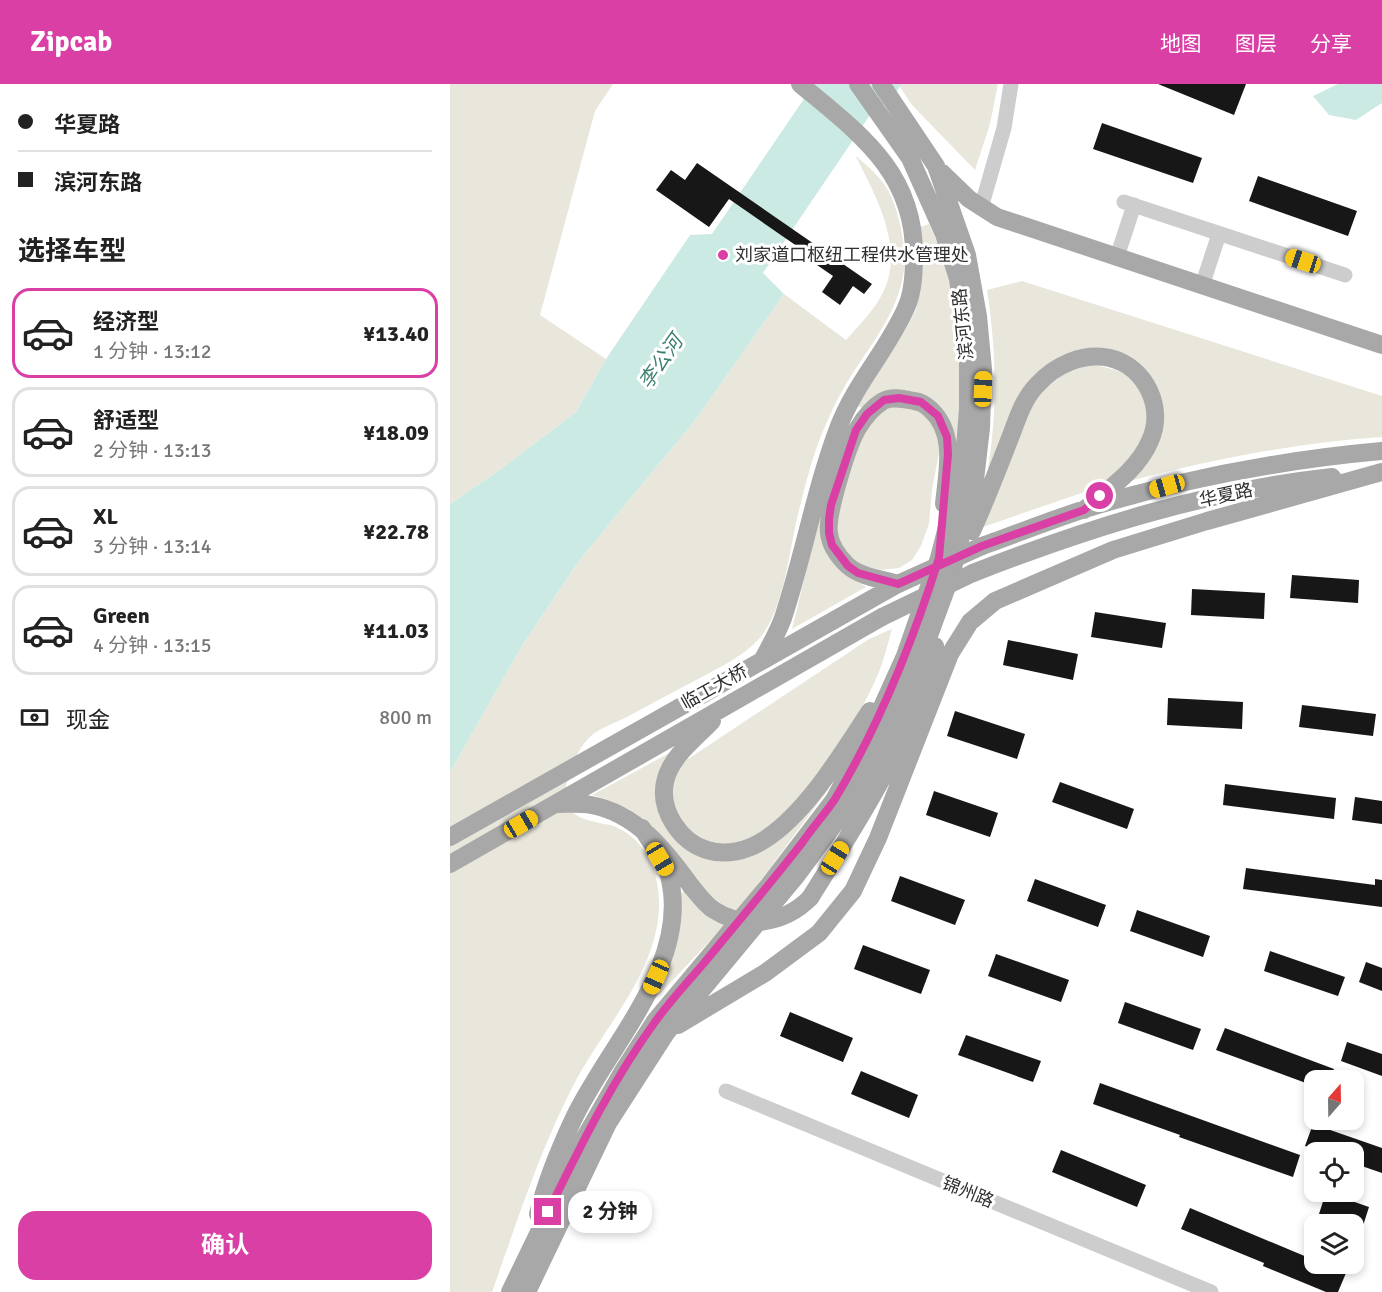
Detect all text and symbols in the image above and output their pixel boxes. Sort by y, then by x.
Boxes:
text: Zipcab [30,25,112,59]
text: 地图 [1160,31,1202,57]
text: 图层 [1235,31,1277,57]
text: 分享 [1310,31,1352,57]
text: 华夏路 [54,111,120,138]
text: 滨河东路 [54,169,142,196]
text: 选择车型 [18,235,126,268]
place label: 刘家道口枢纽工程供水管理处 [735,244,969,266]
car [1283,247,1323,275]
marker: 刘家道口枢纽工程供水管理处 [716,248,730,262]
street label: 滨河东路 [948,287,978,361]
icon: car [21,306,75,360]
text: 经济型 [93,308,159,335]
text: ¥13.40 [363,320,429,347]
water label: 李公河 [634,327,691,394]
text: 1 分钟 · 13:12 [93,339,212,364]
car [973,371,993,407]
icon: car [21,405,75,459]
text: 舒适型 [93,407,159,434]
text: ¥18.09 [363,419,429,446]
text: 2 分钟 · 13:13 [93,438,212,463]
car [1147,472,1187,500]
street label: 华夏路 [1197,479,1255,511]
route start [1086,482,1113,509]
text: XL [93,503,118,530]
icon: car [21,504,75,558]
text: ¥22.78 [363,518,429,545]
text: 3 分钟 · 13:14 [93,534,212,559]
text: Green [93,602,150,629]
icon: car [21,603,75,657]
text: ¥11.03 [363,617,429,644]
text: 4 分钟 · 13:15 [93,633,212,658]
street label: 临工大桥 [677,660,751,714]
icon: cash [18,701,51,734]
text: 800 m [379,705,432,730]
text: 现金 [66,706,110,733]
car [501,807,541,841]
car [818,838,852,878]
car [643,839,677,879]
car [640,957,672,997]
north arrow [1304,1070,1364,1130]
map controls [1304,1070,1364,1274]
button: locate [1304,1142,1364,1202]
street label: 锦州路 [939,1172,997,1212]
callout: 2 分钟 [569,1191,653,1233]
route end [534,1198,561,1225]
text: 2 分钟 [582,1199,638,1224]
button: 确认 [18,1211,432,1280]
button: layers [1304,1214,1364,1274]

